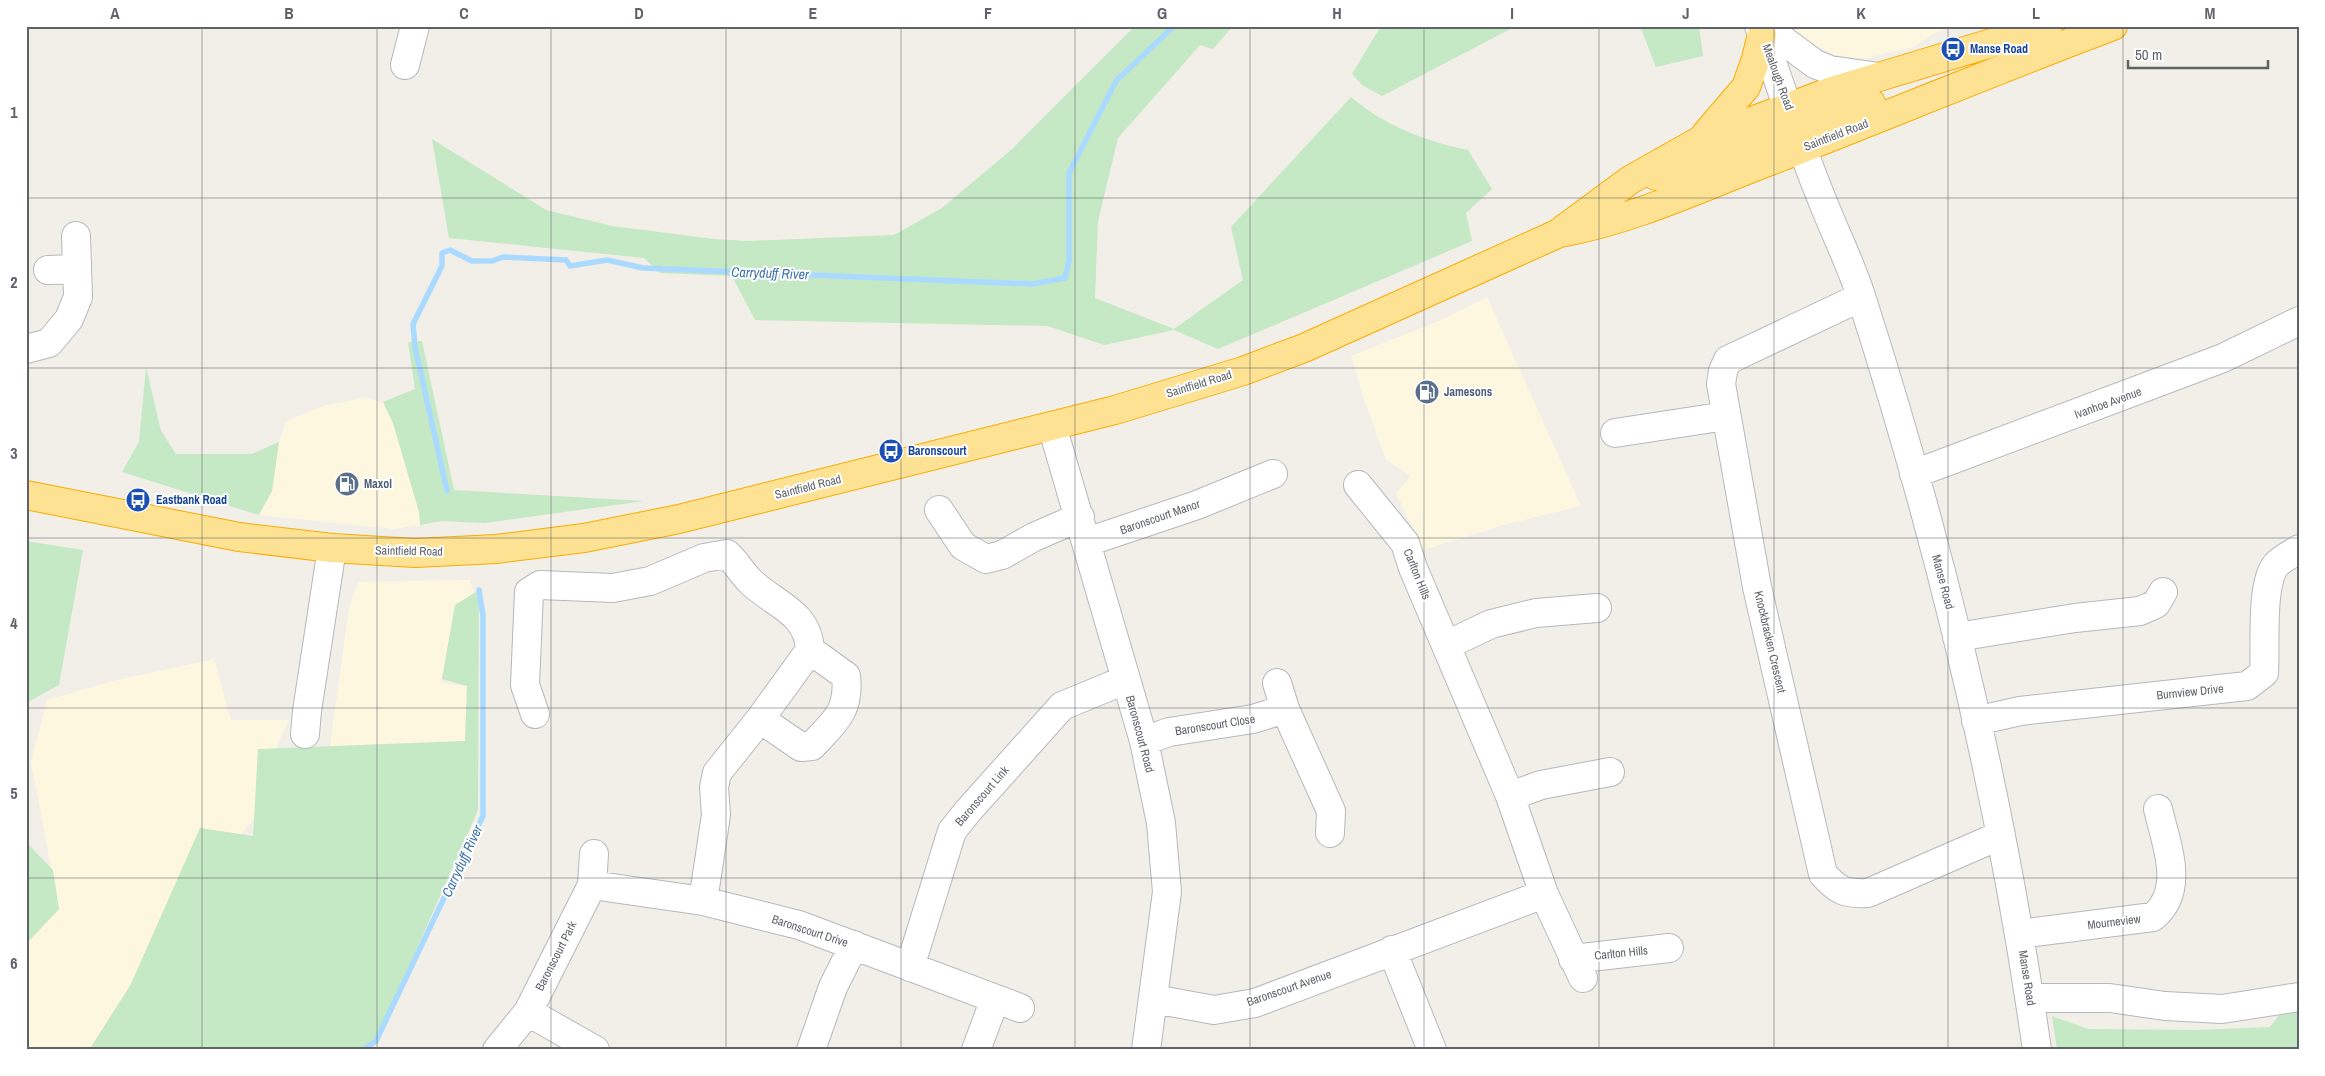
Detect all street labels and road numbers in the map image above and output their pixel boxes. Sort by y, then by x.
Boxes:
street label: Mealough Road [1759,42,1797,112]
street label: Saintfield Road [1801,115,1871,155]
street label: Saintfield Road [1164,366,1234,402]
street label: Ivanhoe Avenue [2072,383,2144,423]
street label: Saintfield Road [773,471,843,503]
street label: Baronscourt Manor [1118,496,1203,538]
street label: Saintfield Road [375,542,443,560]
street label: Carlton Hills [1400,546,1434,602]
street label: Manse Road [1928,553,1958,611]
street label: Knockbracken Crescent [1750,589,1790,695]
street label: Burnview Drive [2156,681,2224,703]
street label: Baronscourt Road [1122,694,1158,774]
street label: Baronscourt Close [1174,711,1256,739]
street label: Baronscourt Link [952,763,1012,829]
street label: Baronscourt Drive [770,911,850,951]
street label: Mourneview [2086,911,2142,933]
street label: Baronscourt Park [532,918,580,994]
street label: Carlton Hills [1594,942,1649,964]
street label: Manse Road [2015,949,2039,1007]
street label: Baronscourt Avenue [1245,966,1333,1010]

